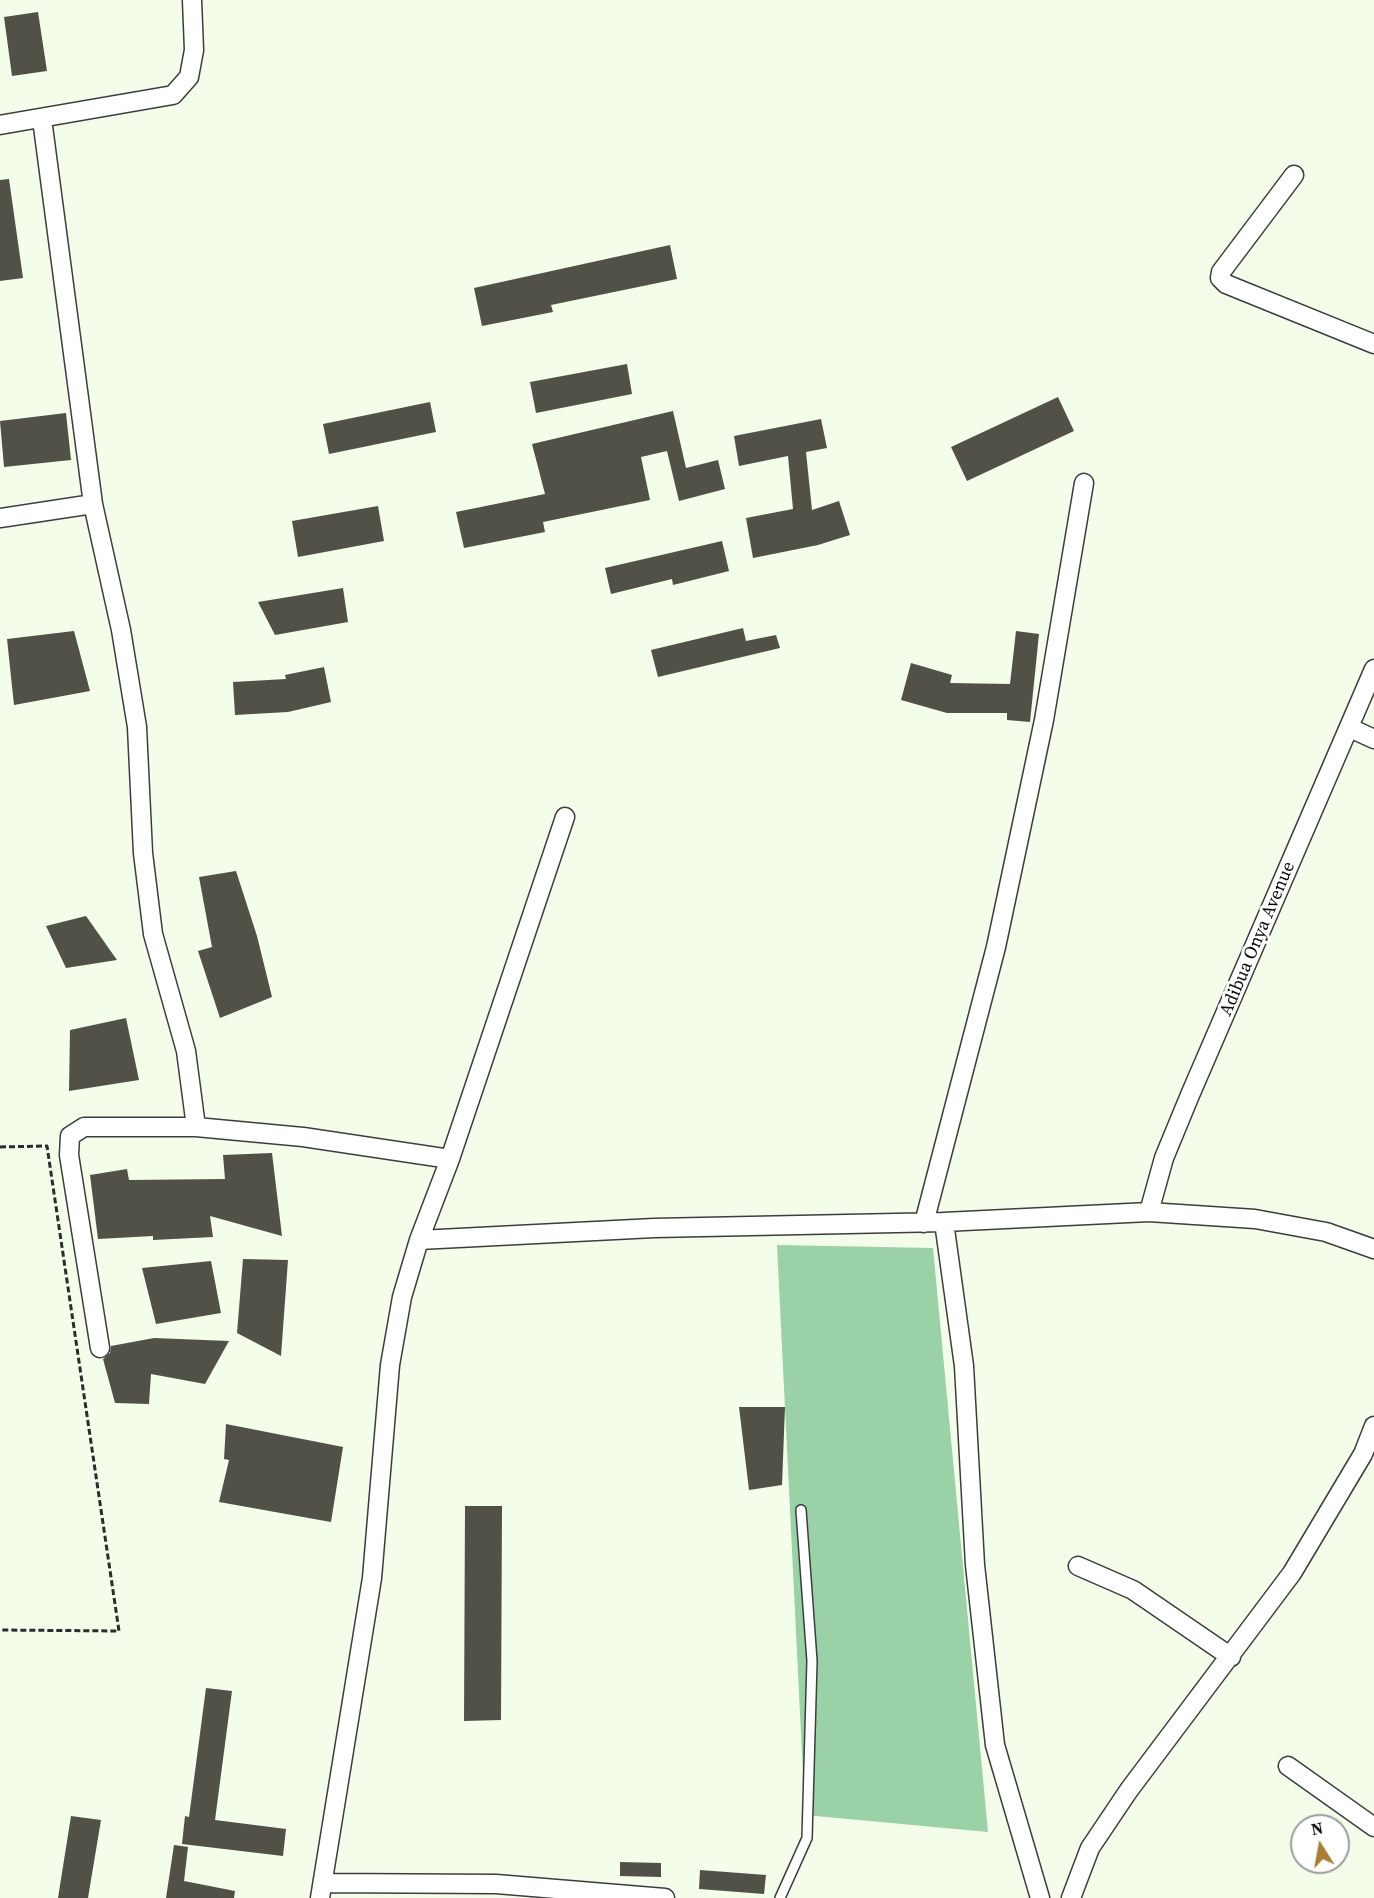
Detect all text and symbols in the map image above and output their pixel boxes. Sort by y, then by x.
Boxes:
street label: Adibua Onya Avenue [1216,859,1300,1019]
north arrow [1290,1814,1350,1874]
text: N [1309,1816,1325,1840]

